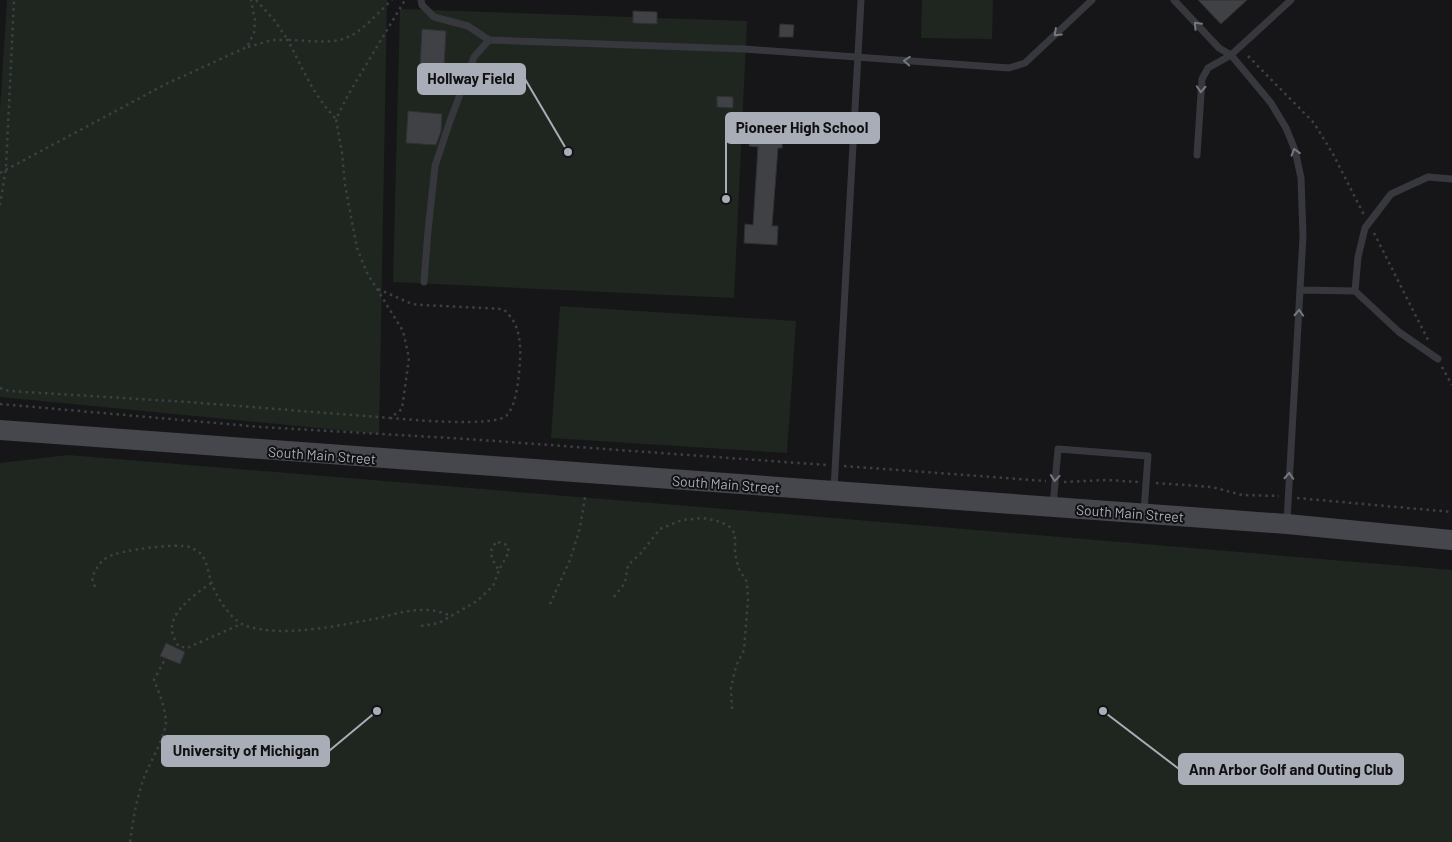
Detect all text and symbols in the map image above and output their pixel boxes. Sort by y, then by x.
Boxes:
one-way arrow [1194,22,1203,31]
one-way arrow [1053,27,1062,36]
one-way arrow [903,55,911,66]
callout: Hollway Field [418,64,525,94]
text: Hollway Field [427,69,515,87]
one-way arrow [1196,85,1207,93]
callout: Pioneer High School [726,113,879,143]
text: Pioneer High School [736,118,868,136]
one-way arrow [1291,148,1301,156]
one-way arrow [1293,309,1304,317]
street label: South Main Street [268,443,376,467]
one-way arrow [1284,471,1295,479]
street label: South Main Street [672,472,780,496]
one-way arrow [1050,475,1061,483]
street label: South Main Street [1076,501,1184,525]
callout: University of Michigan [162,736,329,766]
text: University of Michigan [173,741,319,759]
callout: Ann Arbor Golf and Outing Club [1179,754,1403,784]
text: Ann Arbor Golf and Outing Club [1189,760,1393,778]

